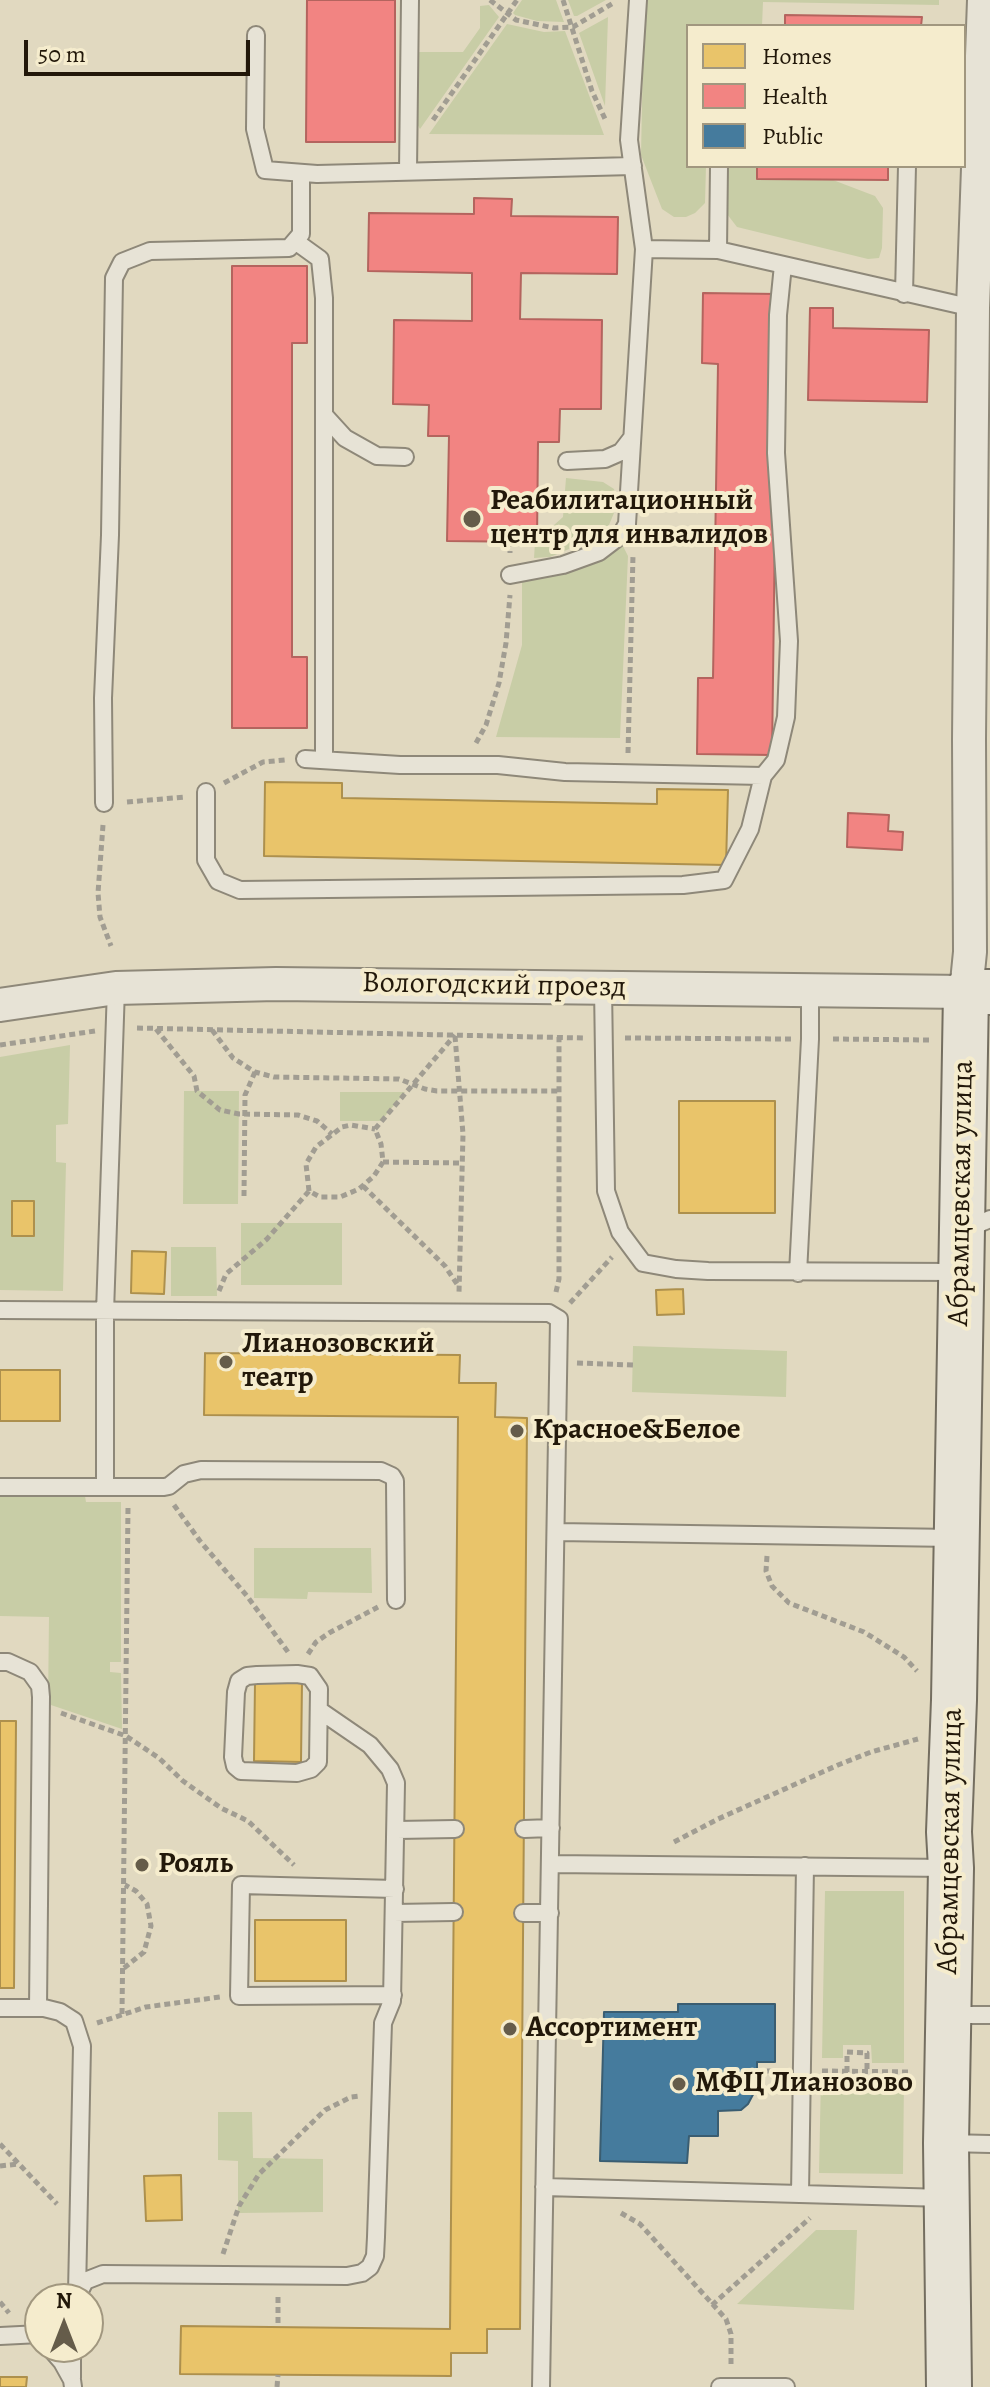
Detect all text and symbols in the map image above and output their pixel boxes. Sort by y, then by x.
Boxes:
scale bar [28,24,254,74]
legend [686,24,966,168]
text: 50 m [38,38,86,70]
text: Homes [762,40,832,72]
text: Health [762,80,828,112]
text: Public [762,120,823,152]
place label: Реабилитационный центр для инвалидов [490,484,768,554]
marker: Реабилитационный центр для инвалидов [461,508,483,530]
street label: Вологодский проезд [362,966,626,1006]
street label: Абрамцевская улица [942,1060,982,1326]
place label: Лианозовский театр [242,1327,434,1398]
marker: Лианозовский театр [217,1353,235,1371]
place label: Красное&Белое [533,1413,741,1449]
marker: Красное&Белое [508,1422,526,1440]
street label: Абрамцевская улица [931,1708,971,1974]
place label: Рояль [158,1847,233,1883]
marker: Рояль [133,1856,151,1874]
place label: Ассортимент [526,2011,697,2047]
marker: Ассортимент [501,2020,519,2038]
place label: МФЦ Лианозово [695,2066,913,2102]
marker: МФЦ Лианозово [670,2075,688,2093]
north arrow [24,2283,104,2363]
text: N [56,2286,72,2316]

